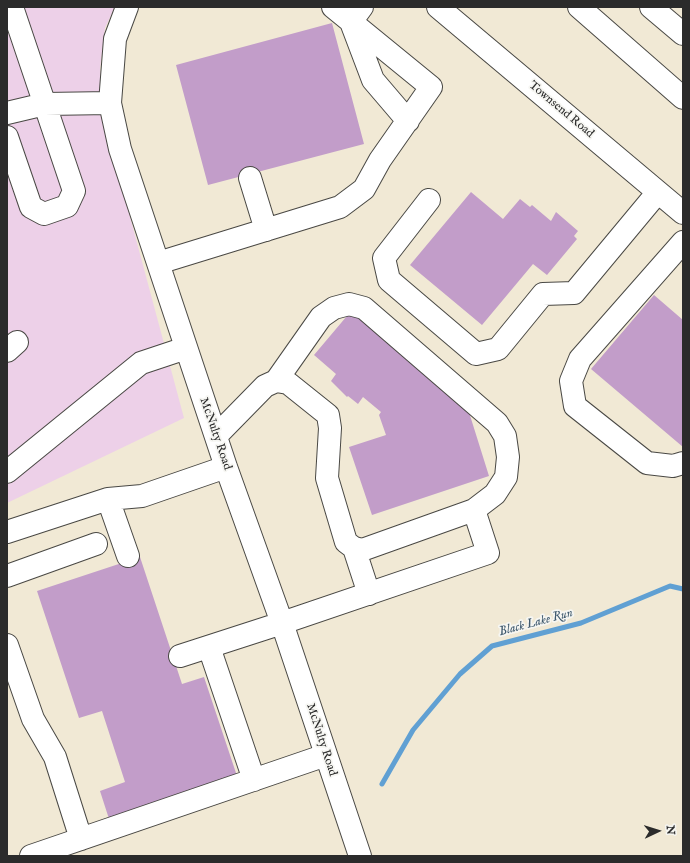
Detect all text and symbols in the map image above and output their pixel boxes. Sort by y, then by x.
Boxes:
street label: Townsend Road [526,79,596,141]
street label: McNulty Road [196,396,234,472]
water label: Black Lake Run [497,606,575,640]
street label: McNulty Road [302,702,340,778]
north arrow [638,811,678,851]
text: N [663,825,677,835]

